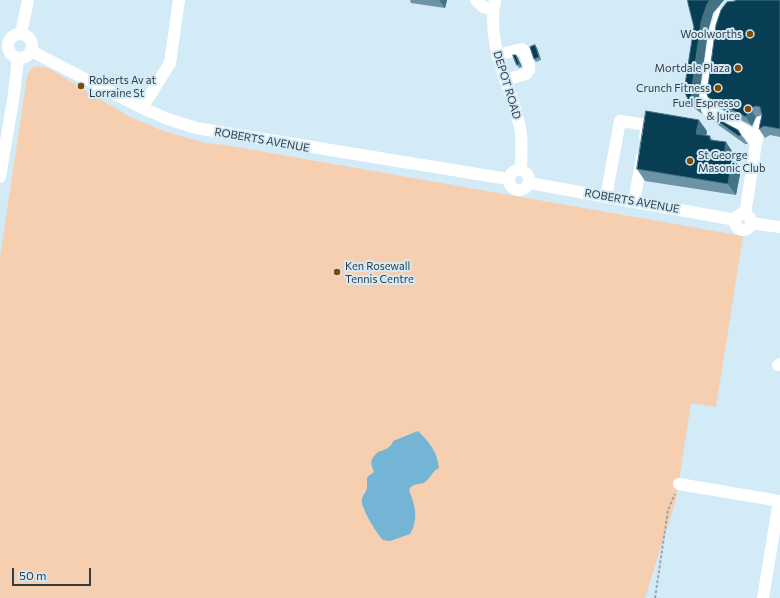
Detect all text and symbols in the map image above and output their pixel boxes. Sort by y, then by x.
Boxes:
place label: Woolworths [680,27,742,41]
marker: Woolworths [745,29,755,39]
street label: DEPOT ROAD [490,49,524,121]
place label: Mortdale Plaza [655,61,730,75]
marker: Mortdale Plaza [733,63,743,73]
place label: Roberts Av at Lorraine St [89,73,156,99]
marker: Roberts Av at Lorraine St [76,81,86,91]
place label: Crunch Fitness [636,81,710,95]
marker: Crunch Fitness [713,83,723,93]
place label: Fuel Espresso & Juice [672,96,740,122]
marker: Fuel Espresso & Juice [743,104,753,114]
street label: ROBERTS AVENUE [213,125,311,155]
place label: St George Masonic Club [698,148,765,174]
marker: St George Masonic Club [685,156,695,166]
street label: ROBERTS AVENUE [583,186,681,216]
place label: Ken Rosewall Tennis Centre [345,259,414,285]
marker: Ken Rosewall Tennis Centre [332,267,342,277]
scale bar [14,560,93,586]
text: 50 m [19,568,47,582]

